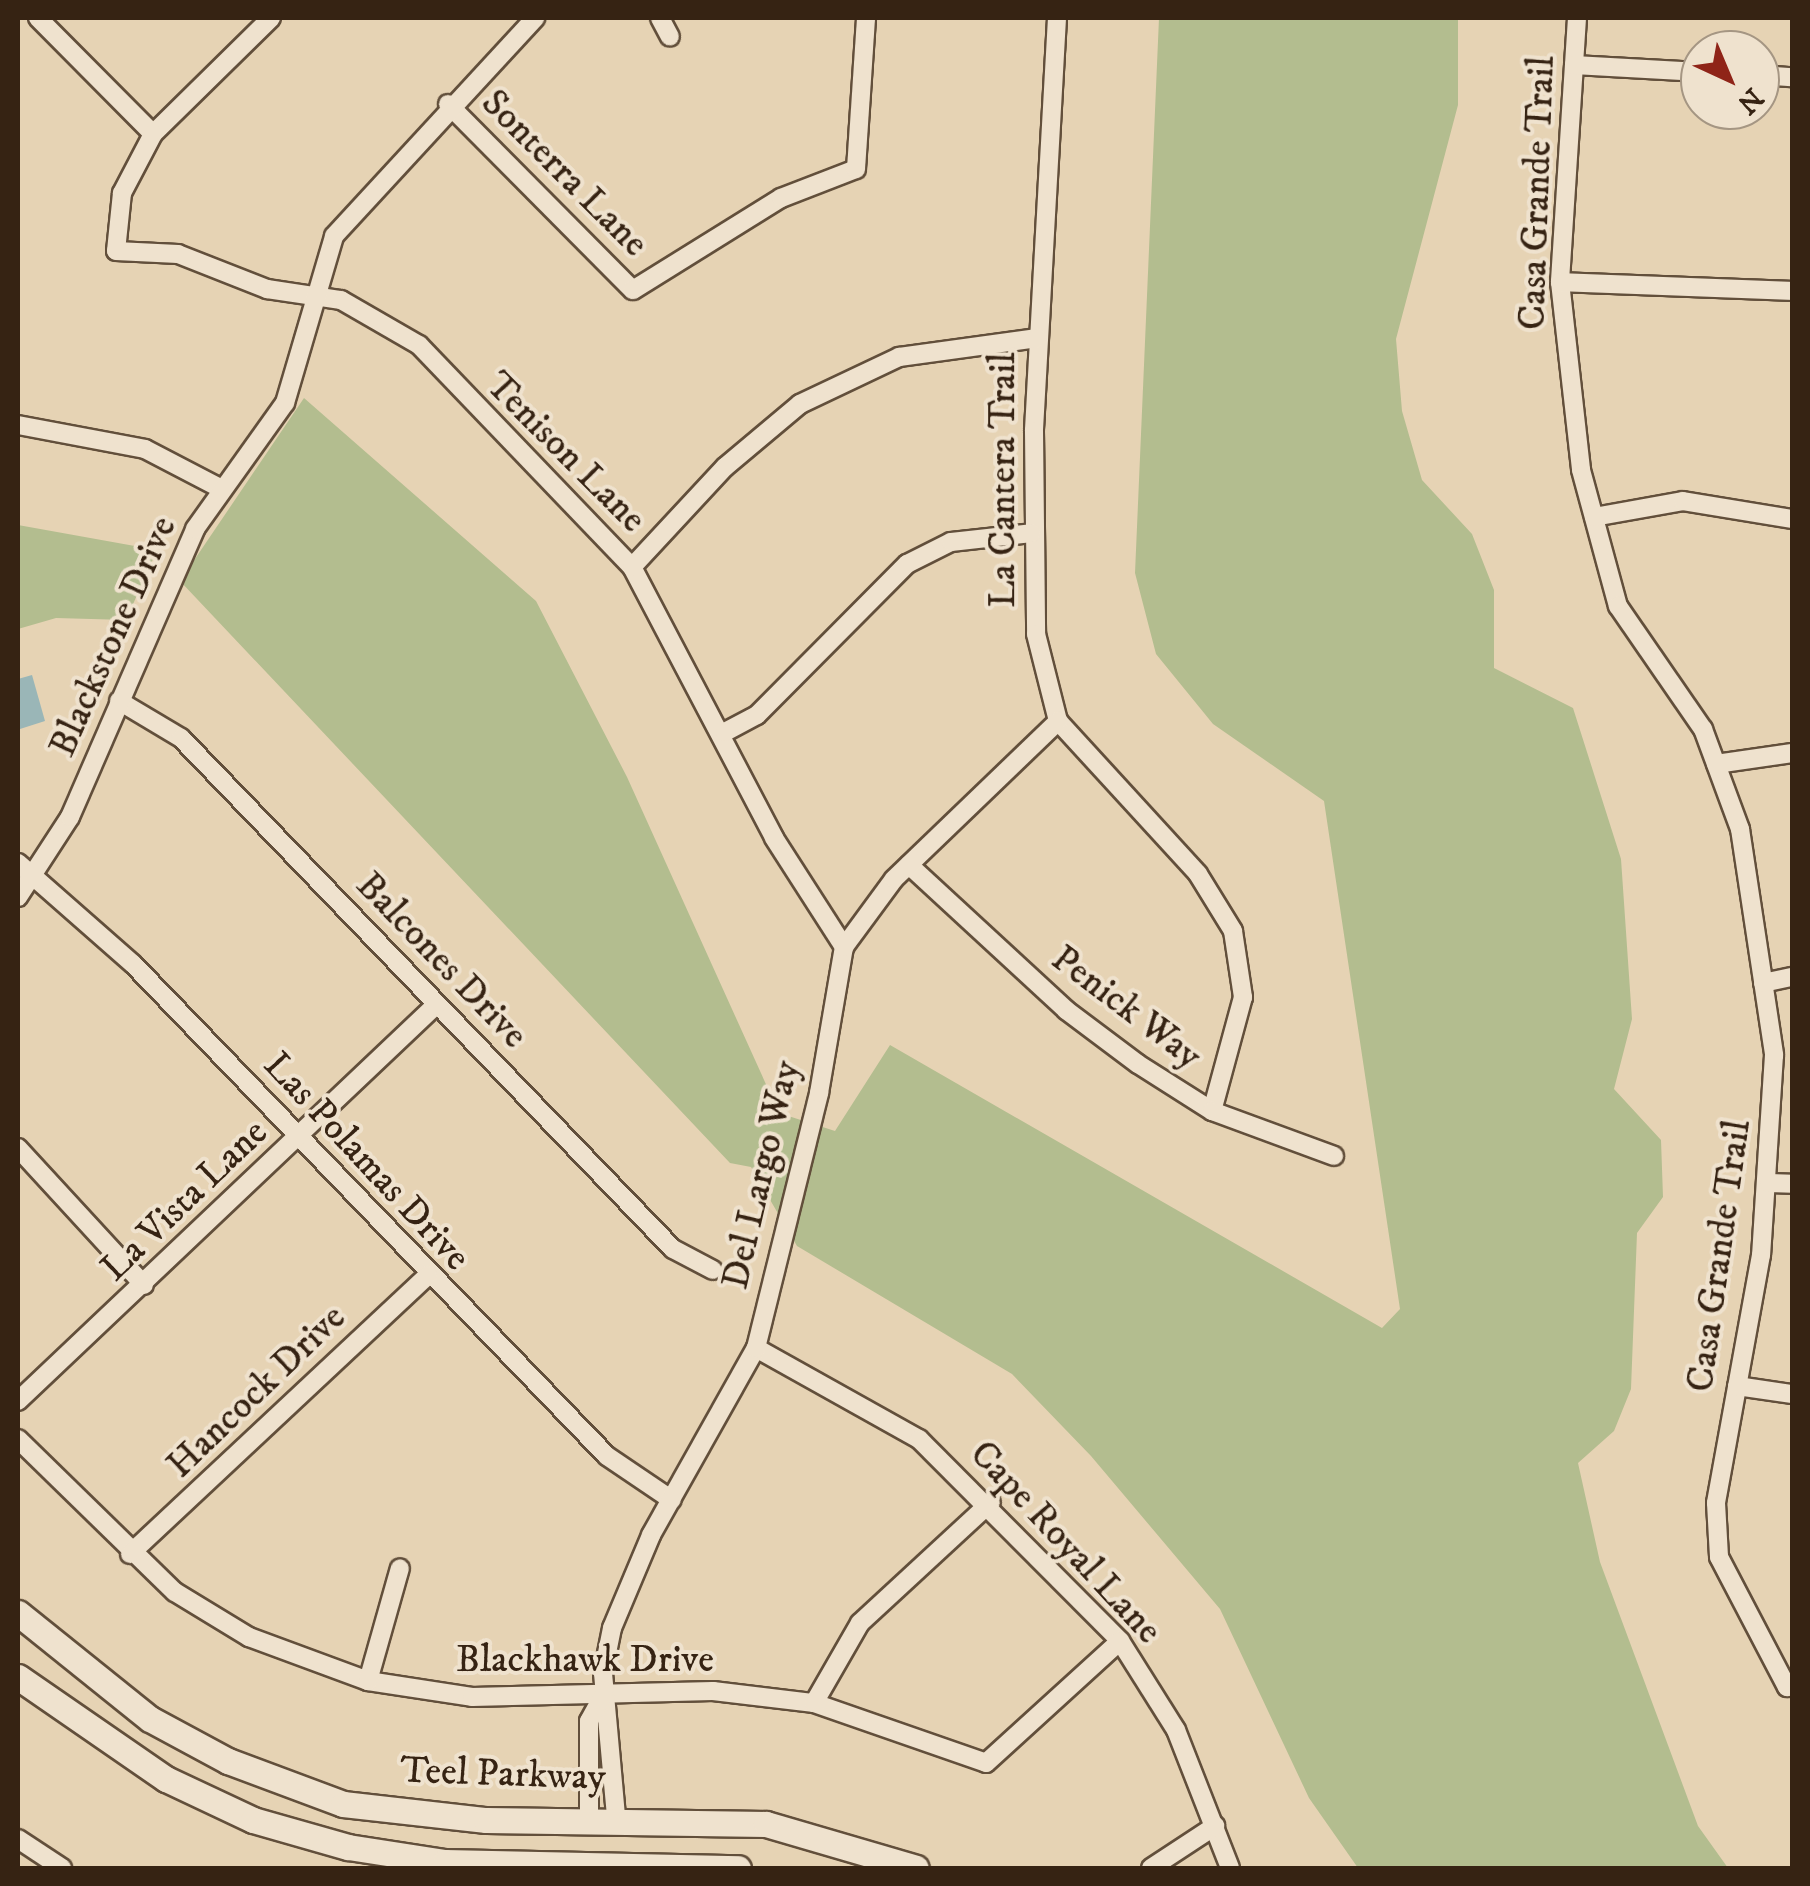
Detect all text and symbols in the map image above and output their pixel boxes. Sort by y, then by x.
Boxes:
north arrow [1680,30,1780,130]
street label: Casa Grande Trail [1510,55,1566,331]
text: N [1729,80,1770,121]
street label: Sonterra Lane [471,81,657,267]
street label: La Cantera Trail [981,352,1027,608]
street label: Tenison Lane [475,363,655,543]
street label: Blackstone Drive [41,510,187,764]
street label: Balcones Drive [346,863,536,1059]
street label: Penick Way [1042,937,1210,1079]
street label: Las Polamas Drive [253,1043,479,1281]
street label: Del Largo Way [714,1056,810,1294]
street label: La Vista Lane [92,1110,278,1292]
street label: Casa Grande Trail [1678,1117,1762,1395]
street label: Hancock Drive [158,1296,356,1488]
street label: Cape Royal Lane [959,1432,1171,1654]
street label: Blackhawk Drive [456,1638,714,1684]
street label: Teel Parkway [400,1749,606,1801]

